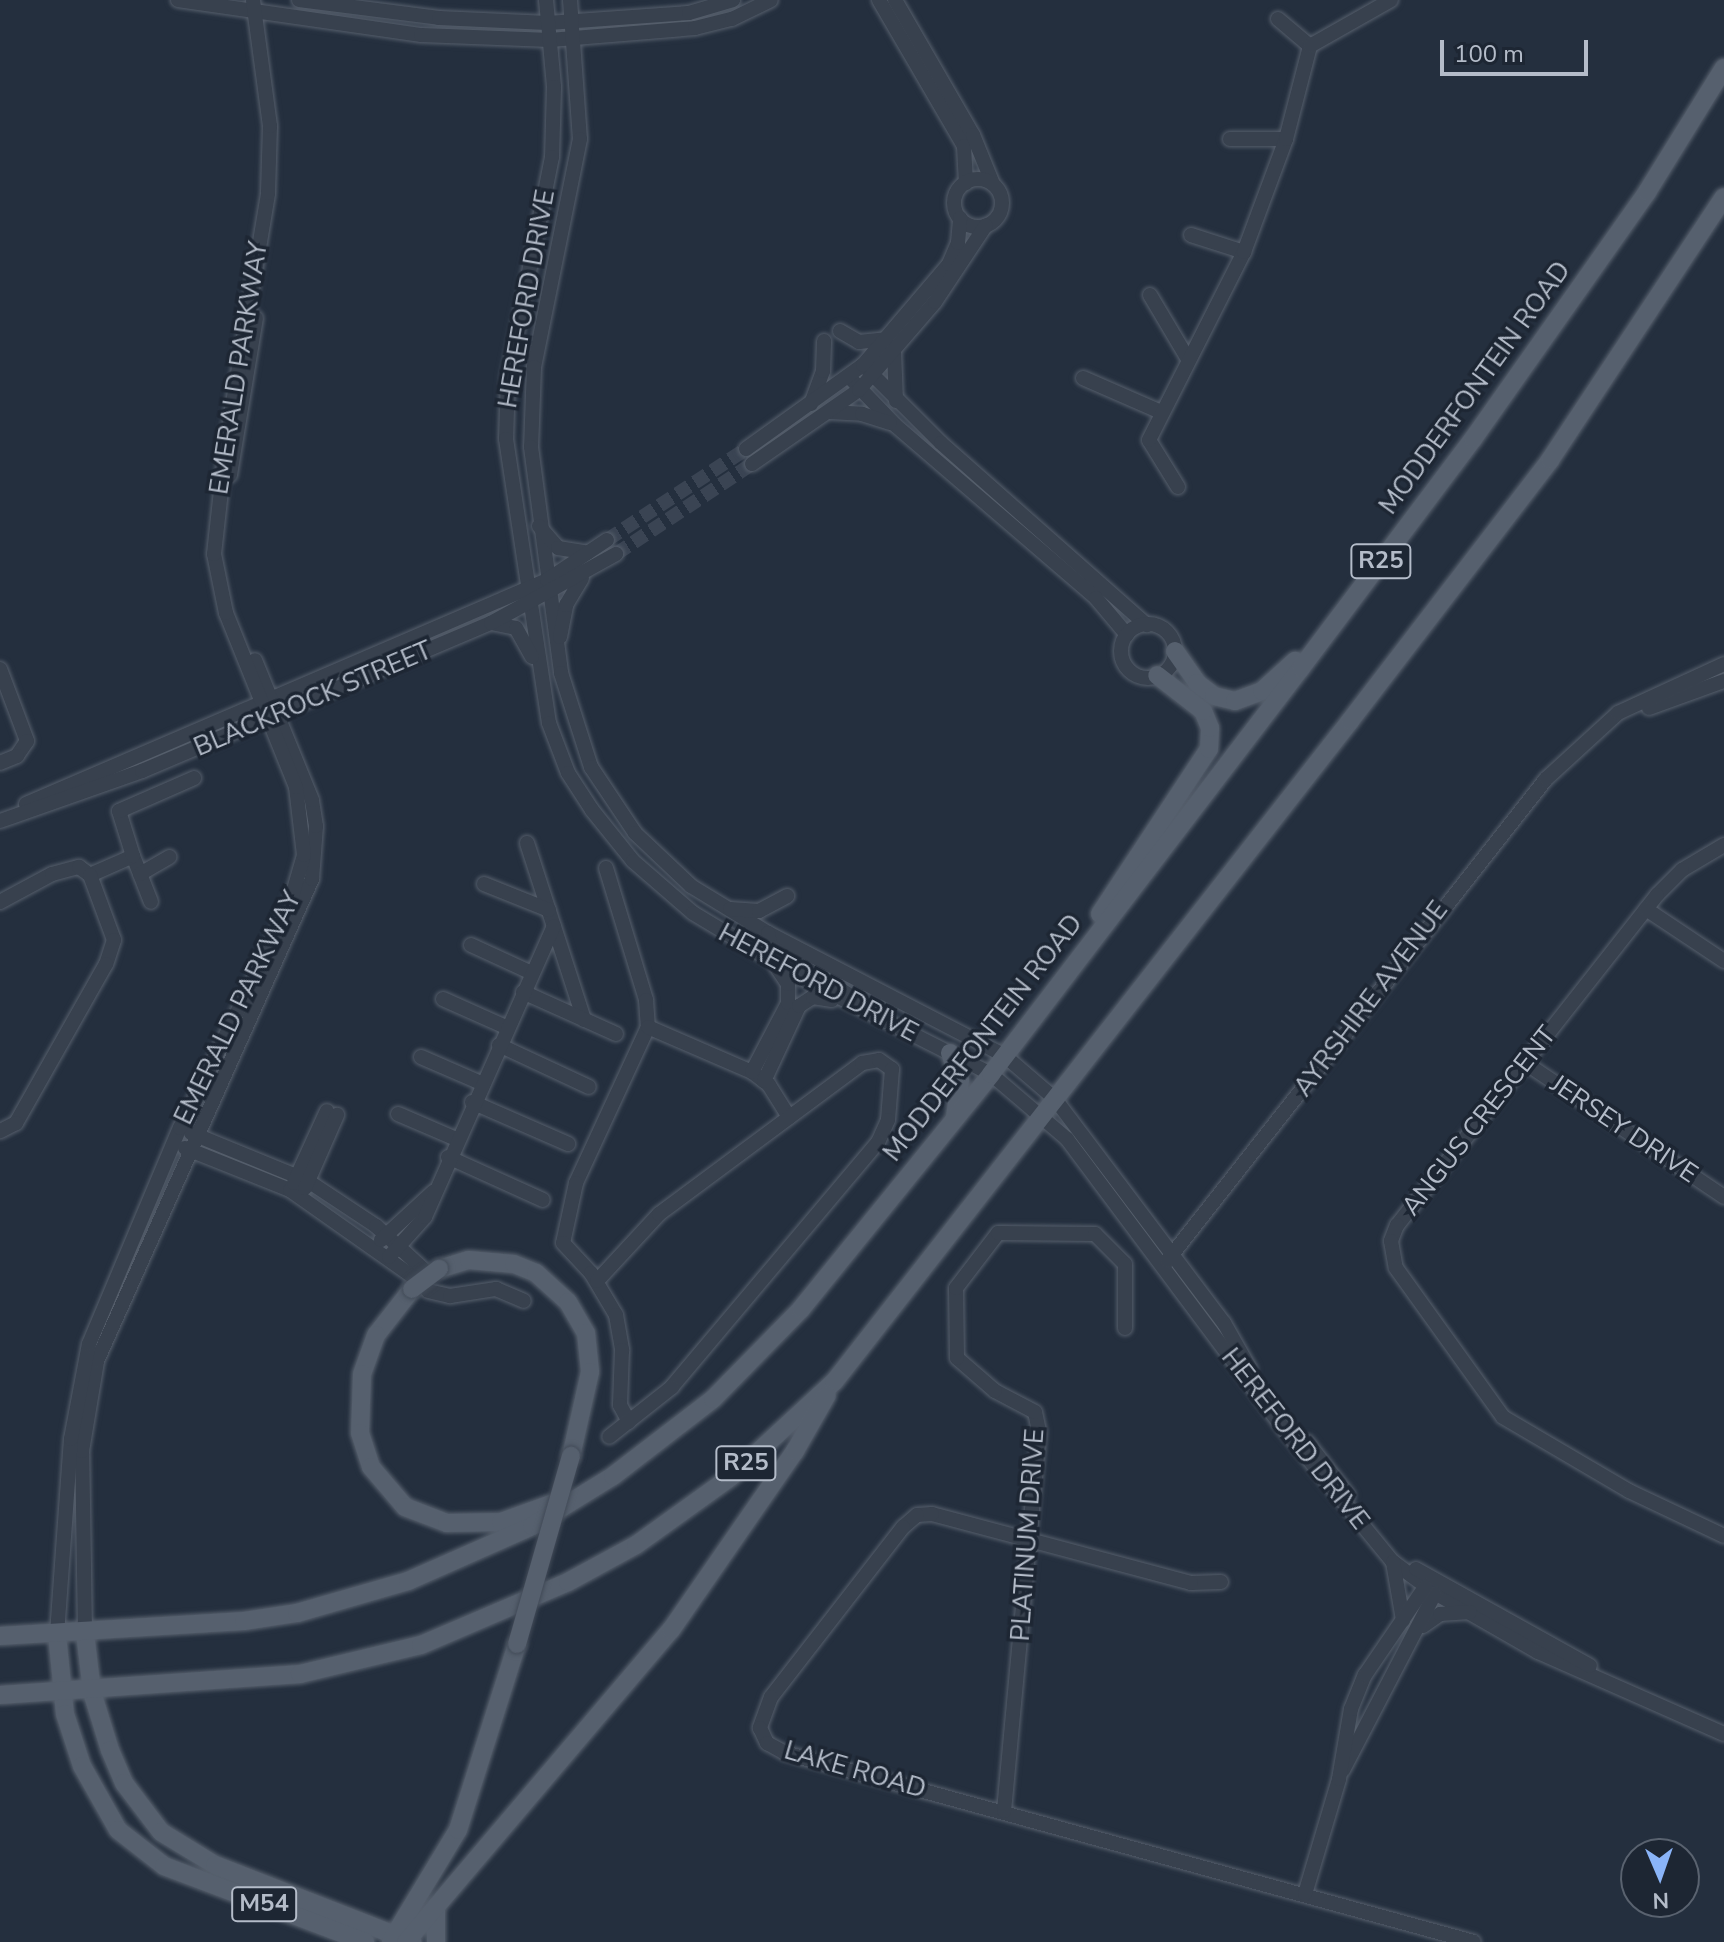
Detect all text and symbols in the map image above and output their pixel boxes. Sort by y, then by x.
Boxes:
scale bar [1444,24,1592,74]
text: 100 m [1454,38,1524,70]
street label: HEREFORD DRIVE [492,187,562,411]
street label: EMERALD PARKWAY [204,239,274,497]
street label: MODDERFONTEIN ROAD [1373,256,1577,520]
road number: R25 [1349,541,1413,581]
street label: BLACKROCK STREET [189,635,437,763]
street label: EMERALD PARKWAY [168,886,308,1130]
street label: AYRSHIRE AVENUE [1287,895,1455,1103]
street label: MODDERFONTEIN ROAD [877,908,1089,1168]
street label: HEREFORD DRIVE [713,917,923,1049]
street label: ANGUS CRESCENT [1395,1020,1563,1222]
street label: JERSEY DRIVE [1545,1068,1703,1190]
street label: HEREFORD DRIVE [1215,1342,1375,1536]
street label: PLATINUM DRIVE [1005,1428,1051,1642]
road number: R25 [714,1443,778,1483]
street label: LAKE ROAD [781,1735,929,1805]
north arrow [1620,1838,1700,1918]
road number: M54 [230,1884,298,1924]
text: N [1652,1885,1670,1915]

